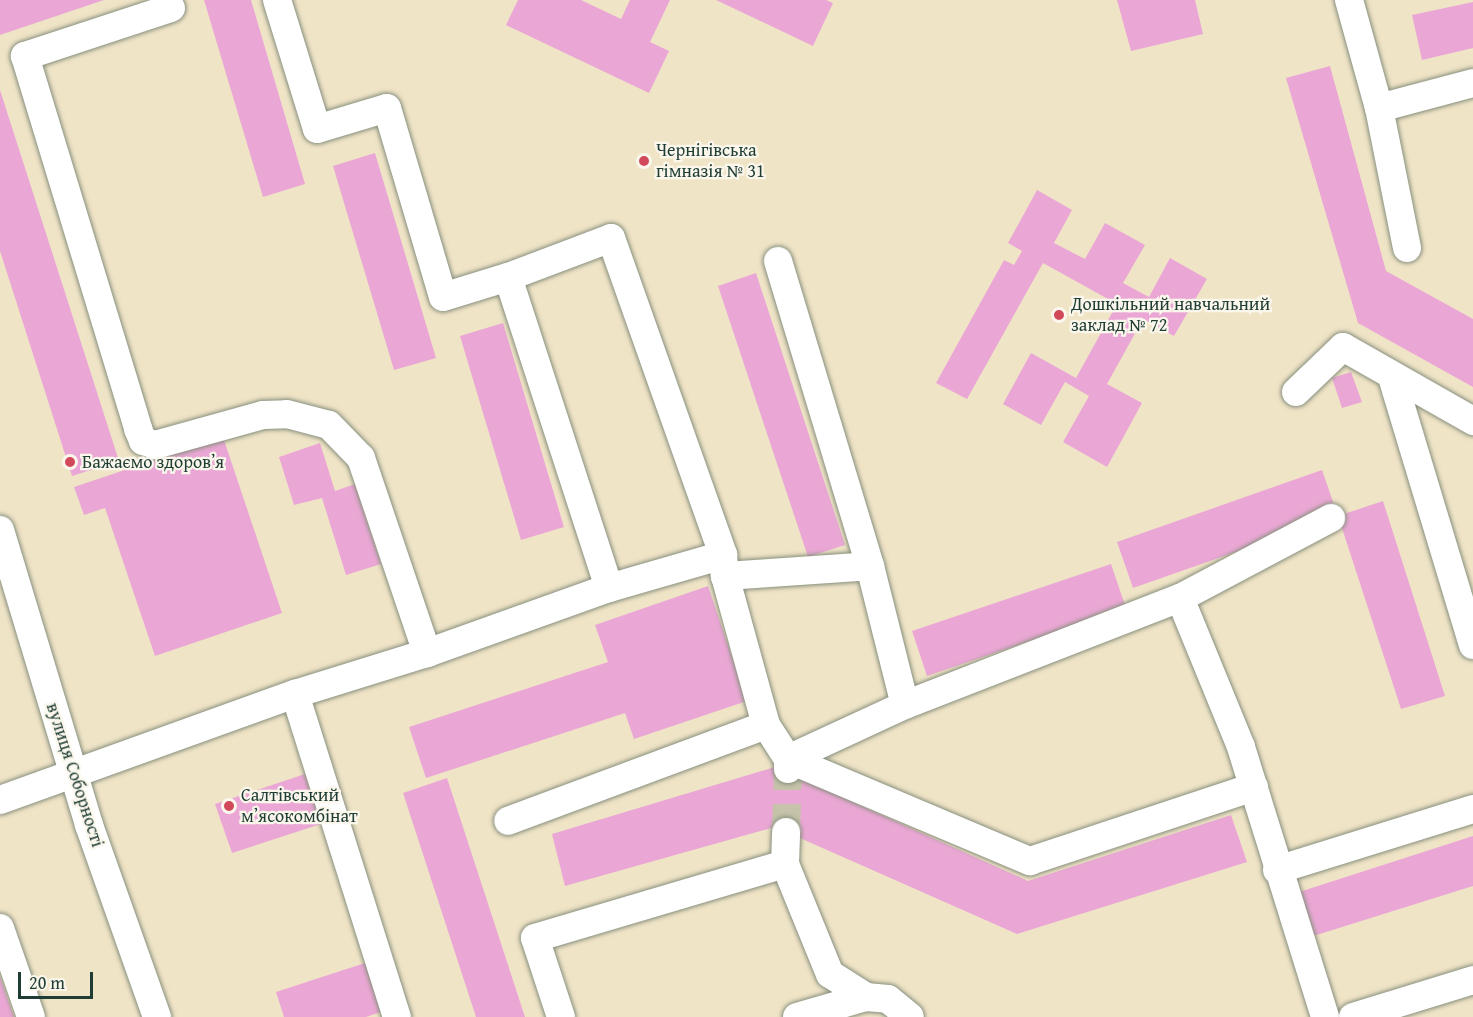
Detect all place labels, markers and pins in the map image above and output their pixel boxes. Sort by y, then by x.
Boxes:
place label: Чернігівська гімназія № 31 [656,140,765,182]
marker: Чернігівська гімназія № 31 [637,154,651,168]
place label: Дошкільний навчальний заклад № 72 [1071,294,1270,336]
marker: Дошкільний навчальний заклад № 72 [1052,308,1066,322]
place label: Бажаємо здоровʼя [82,451,224,473]
marker: Бажаємо здоровʼя [63,455,77,469]
place label: Салтівський мʼясокомбінат [241,785,358,828]
marker: Салтівський мʼясокомбінат [222,799,236,813]

